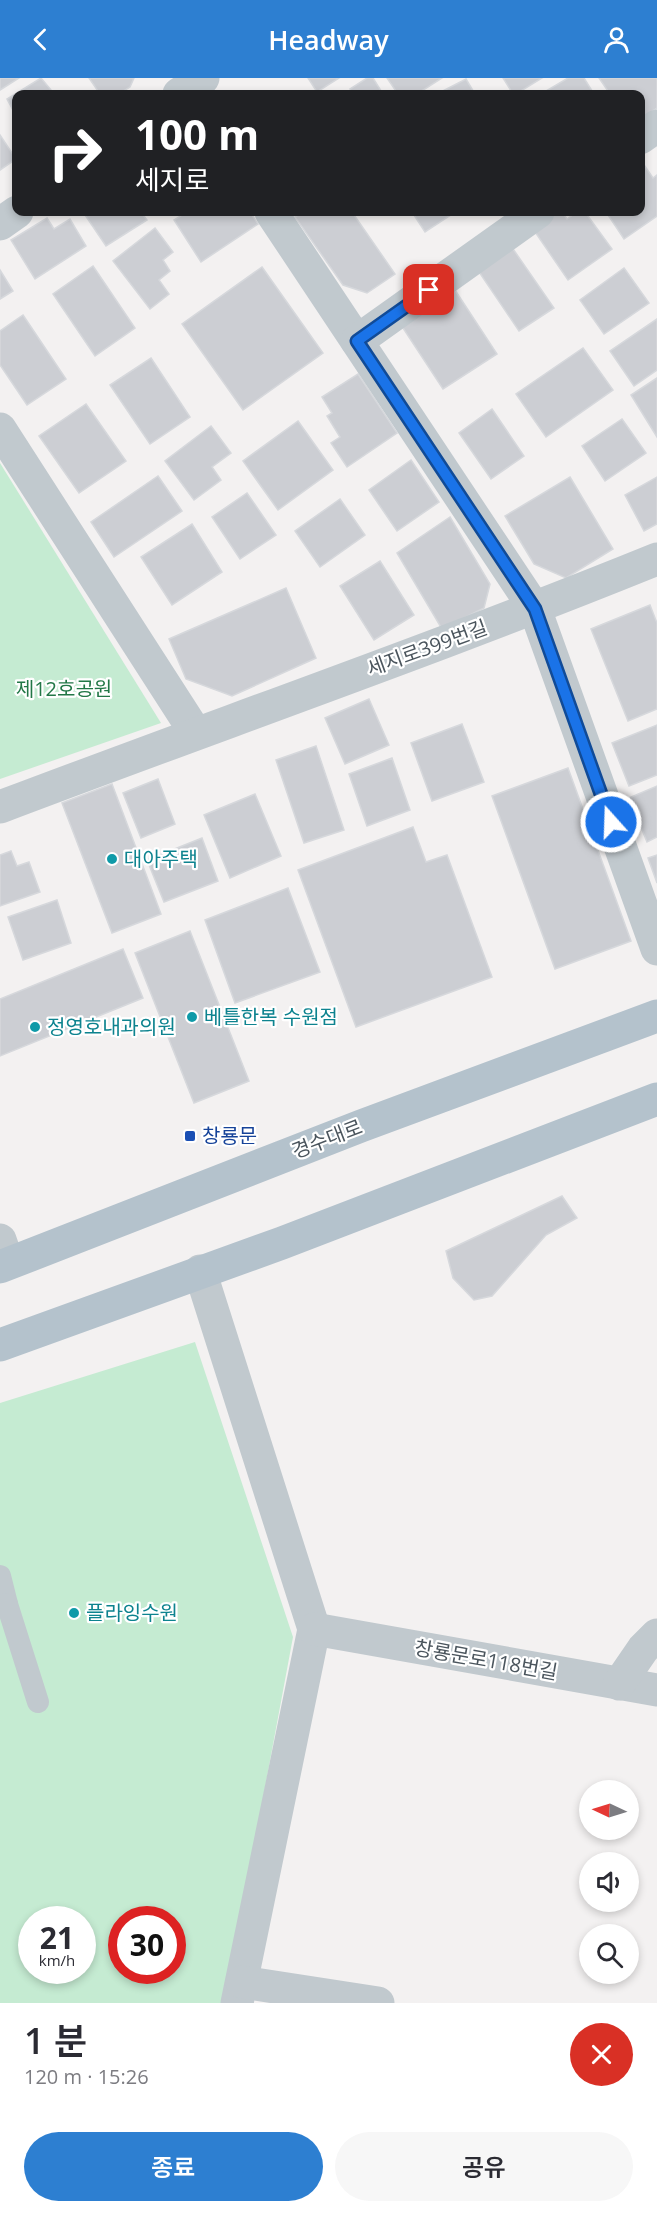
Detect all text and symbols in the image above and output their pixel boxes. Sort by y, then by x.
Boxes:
text: Headway [268,21,389,58]
icon: back [24,23,57,56]
icon: person [600,23,633,56]
text: 100 m [135,105,259,162]
icon: right [36,114,114,192]
text: 세지로 [135,161,210,198]
pin [403,264,454,315]
icon: arrive [412,273,445,306]
street label: 세지로399번길 [363,613,491,682]
park label: 제12호공원 [16,675,112,702]
position arrow [579,790,643,854]
place label: 대아주택 [124,845,198,872]
marker: 대아주택 [105,852,119,866]
place label: 베틀한복 수원점 [204,1003,338,1030]
marker: 베틀한복 수원점 [185,1010,199,1024]
place label: 정영호내과의원 [47,1013,176,1040]
marker: 정영호내과의원 [28,1020,42,1034]
street label: 경수대로 [288,1113,366,1164]
place label: 창룡문 [202,1122,257,1149]
marker: 창룡문 [183,1129,197,1143]
place label: 플라잉수원 [86,1599,178,1626]
marker: 플라잉수원 [67,1606,81,1620]
street label: 창룡문로118번길 [412,1634,560,1685]
north arrow [579,1780,639,1840]
map controls [579,1780,639,1984]
button: sound [579,1852,639,1912]
speed limit sign: 30 [108,1906,186,1984]
text: 21 [40,1917,74,1958]
button: search [579,1924,639,1984]
text: km/h [39,1950,75,1970]
text: 1 분 [24,2016,87,2065]
button: close [570,2023,633,2086]
text: 120 m · 15:26 [24,2063,149,2090]
button: 종료 [24,2132,323,2201]
button: 공유 [335,2132,633,2201]

